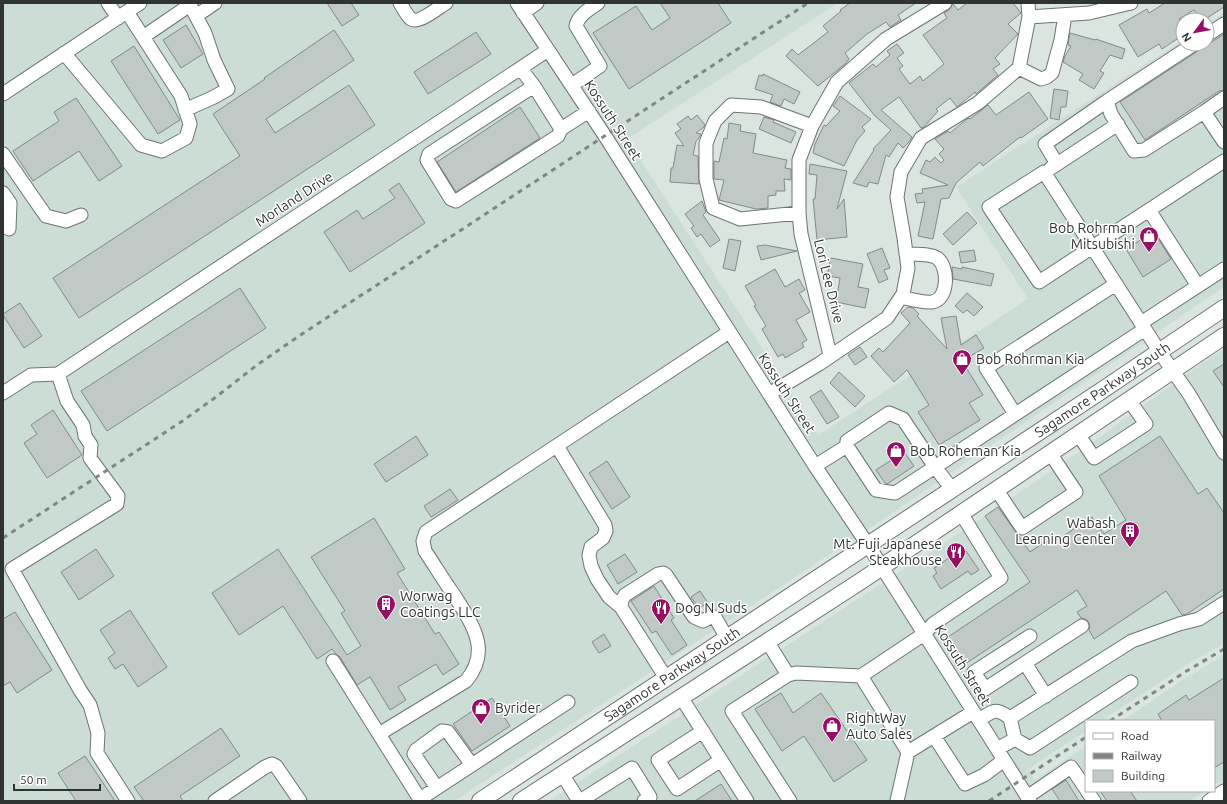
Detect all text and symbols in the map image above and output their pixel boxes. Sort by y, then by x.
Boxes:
north arrow [1175,12,1215,52]
text: N [1179,31,1194,44]
street label: Kossuth Street [581,77,645,164]
street label: Morland Drive [252,168,336,230]
place label: Bob Rohrman Mitsubishi [1049,220,1135,252]
shop icon: Bob Rohrman Mitsubishi [1138,225,1160,253]
street label: Lori Lee Drive [811,237,847,325]
street label: Sagamore Parkway South [1032,339,1173,441]
shop icon: Bob Rohrman Kia [951,348,973,376]
street label: Kossuth Street [755,350,819,437]
place label: Bob Rohrman Kia [976,351,1085,367]
shop icon: Bob Roheman Kia [885,440,907,468]
place label: Bob Roheman Kia [910,443,1021,459]
place label: Wabash Learning Center [1015,515,1117,547]
building icon: Wabash Learning Center [1119,520,1141,548]
place label: Mt. Fuji Japanese Steakhouse [833,536,942,568]
restaurant icon: Mt. Fuji Japanese Steakhouse [945,541,967,569]
place label: Worwag Coatings LLC [400,588,481,620]
building icon: Worwag Coatings LLC [375,593,397,621]
restaurant icon: Dog N Suds [650,597,672,625]
place label: Dog N Suds [675,600,747,616]
street label: Kossuth Street [932,622,995,709]
street label: Sagamore Parkway South [601,624,743,725]
shop icon: Byrider [470,697,492,725]
place label: Byrider [495,700,541,716]
place label: RightWay Auto Sales [846,710,912,742]
shop icon: RightWay Auto Sales [821,715,843,743]
legend [1085,720,1215,792]
text: Road [1121,729,1149,742]
text: Railway [1121,749,1162,762]
scale bar [14,766,100,792]
text: Building [1121,769,1165,782]
text: 50 m [20,773,47,786]

